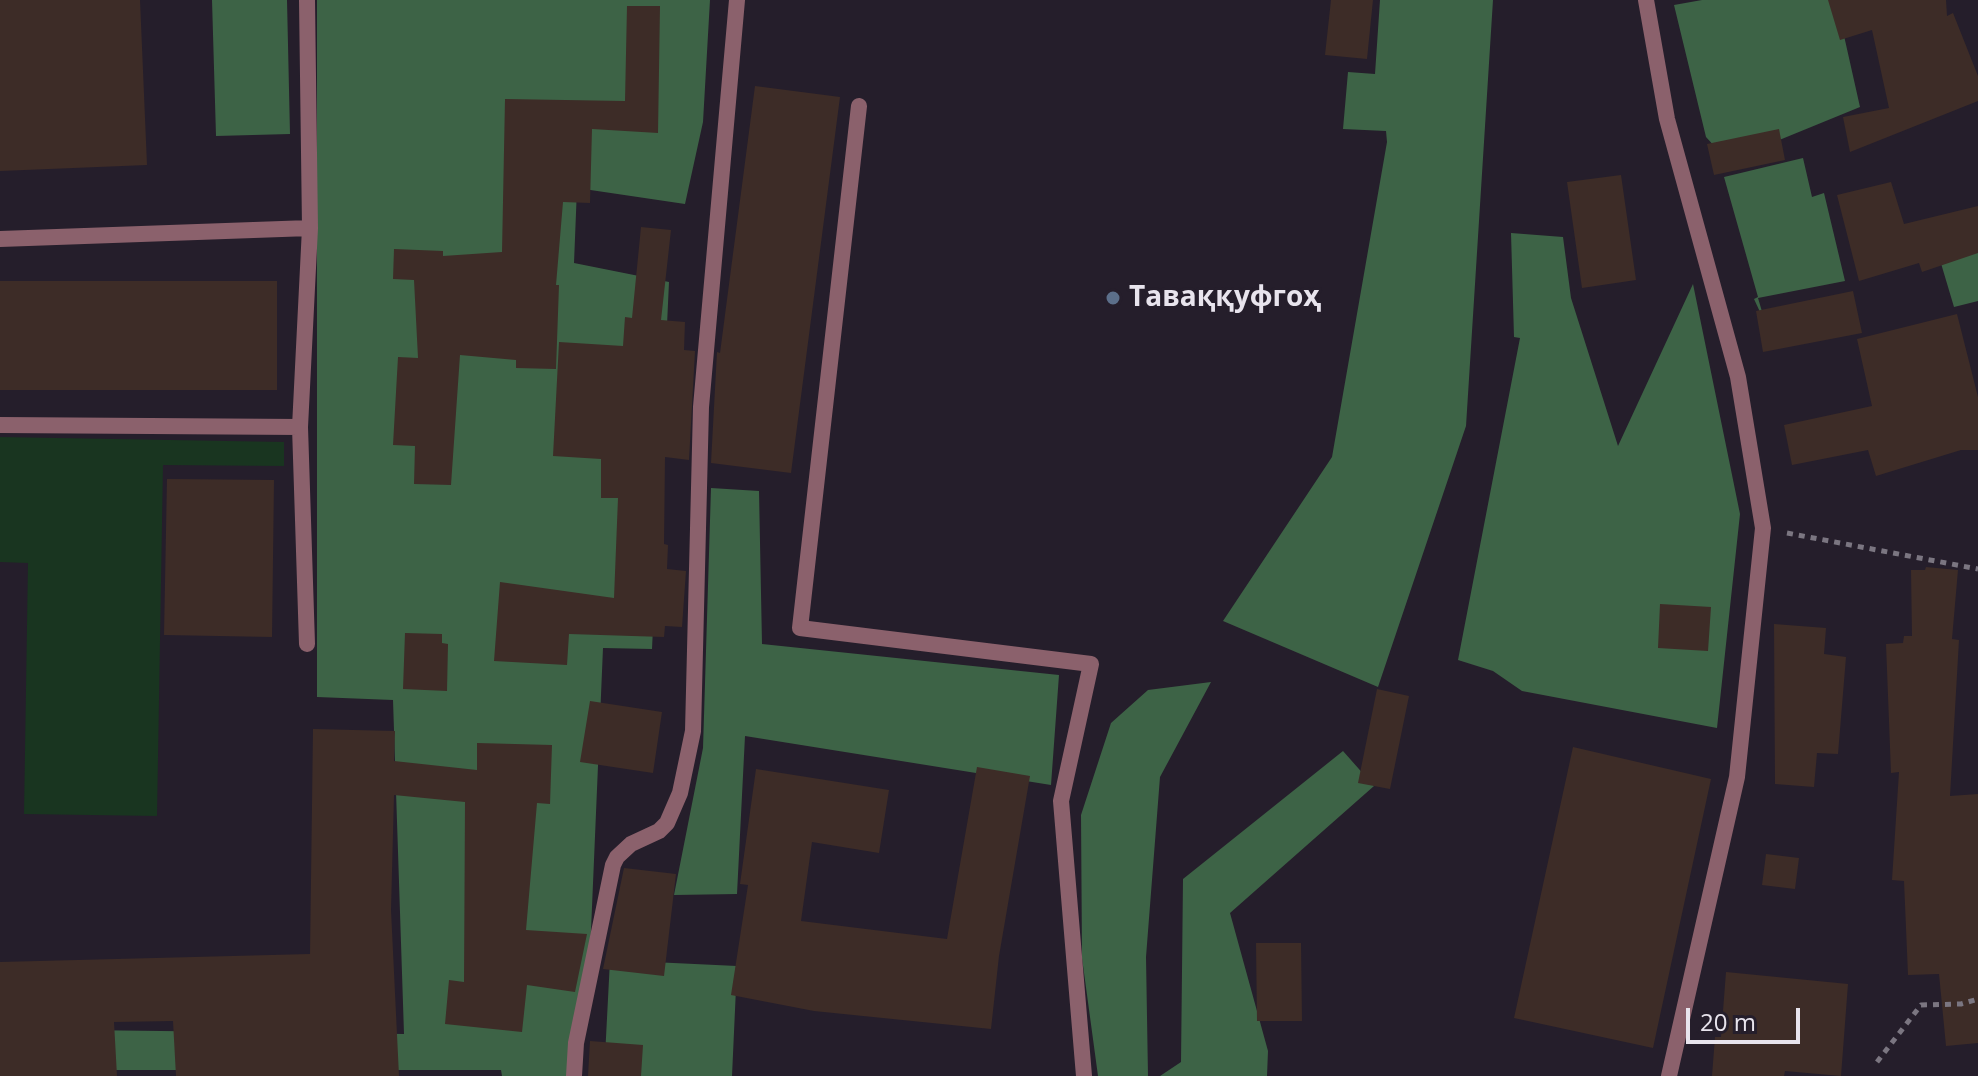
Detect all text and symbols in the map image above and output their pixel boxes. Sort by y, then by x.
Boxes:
place label: Таваққуфгоҳ [1129,281,1321,315]
marker: Таваққуфгоҳ [1104,289,1122,307]
scale bar [1690,992,1804,1042]
text: 20 m [1700,1005,1756,1038]

